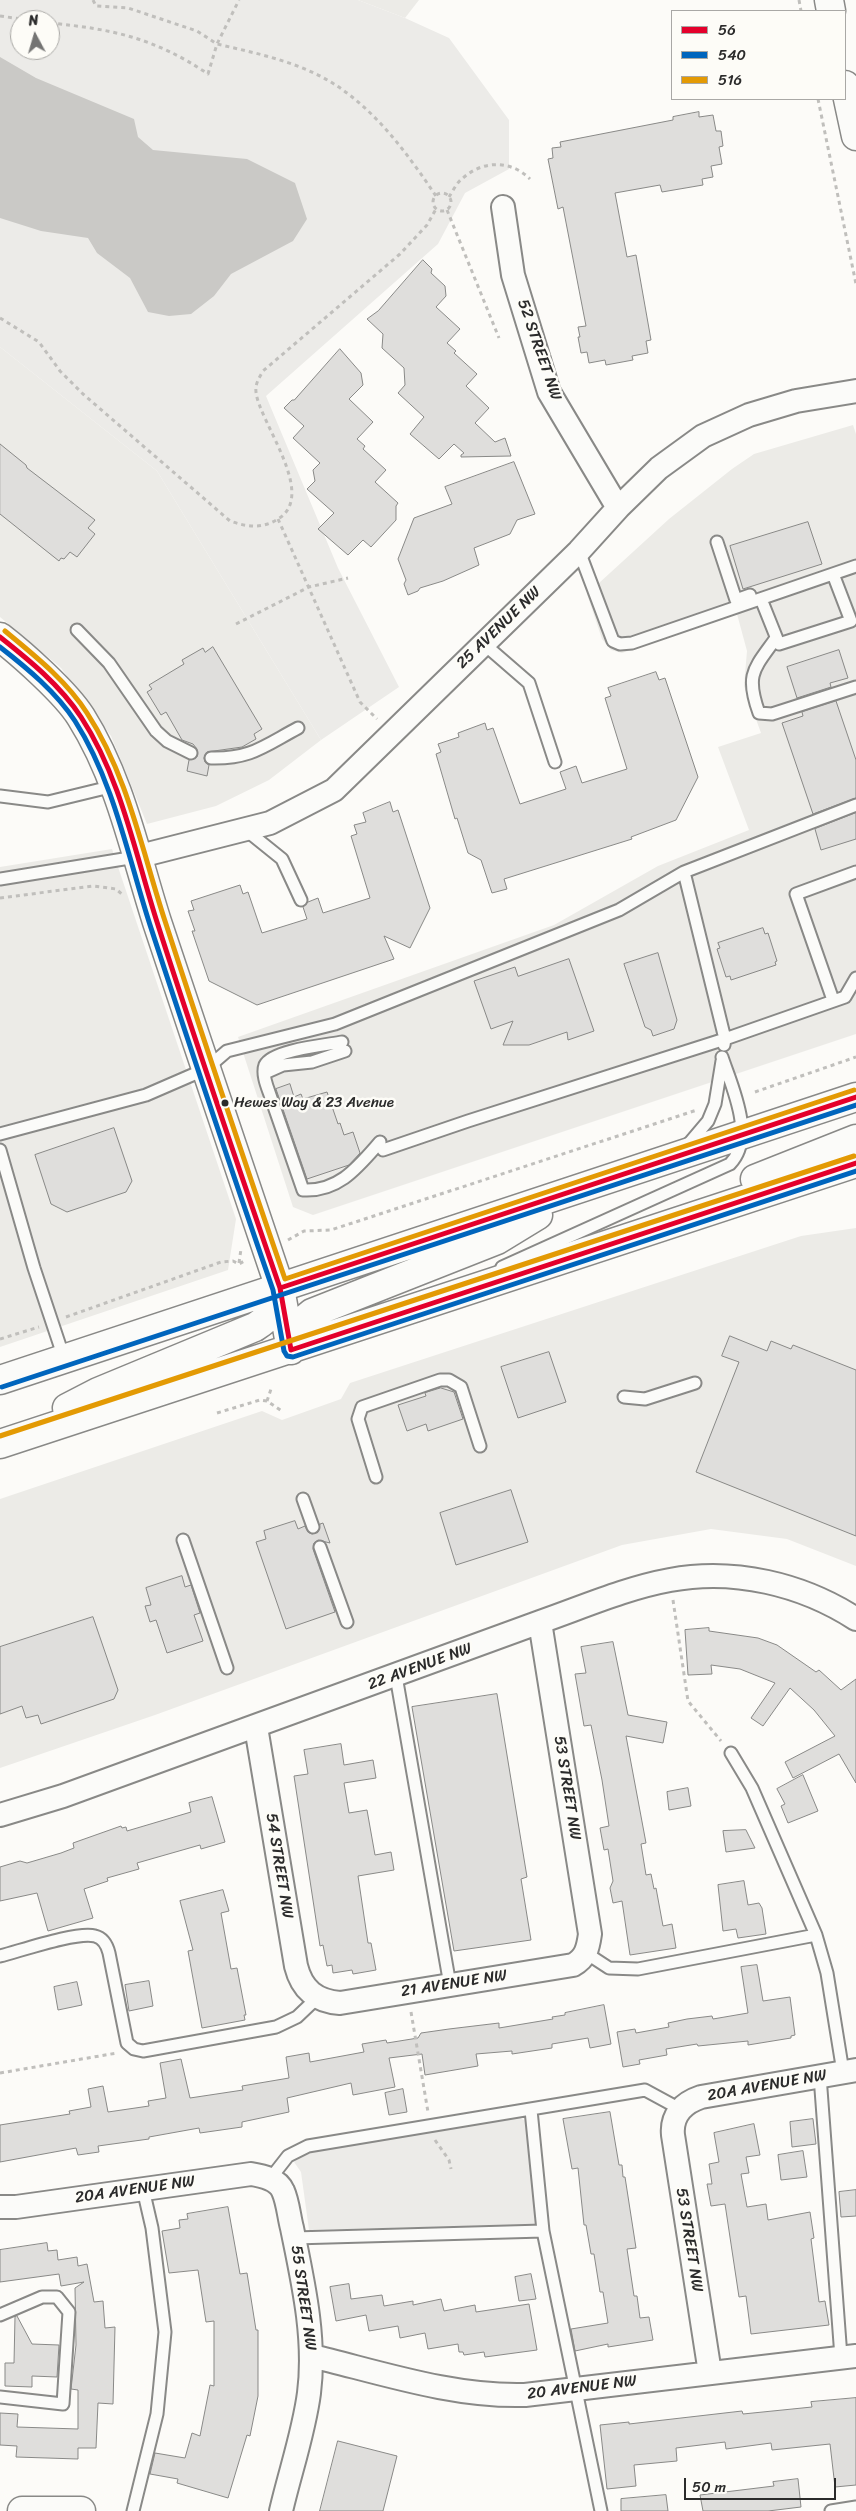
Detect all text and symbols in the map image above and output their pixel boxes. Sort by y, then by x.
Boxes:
text: N [27,8,40,34]
north arrow [10,10,60,60]
legend [671,10,846,100]
text: 56 [718,17,736,43]
text: 540 [718,42,746,68]
text: 516 [718,67,742,93]
street label: 52 STREET NW [513,297,565,403]
street label: 25 AVENUE NW [453,583,545,673]
place label: Hewes Way & 23 Avenue [234,1094,394,1112]
marker: Hewes Way & 23 Avenue [220,1098,230,1108]
street label: 22 AVENUE NW [365,1639,475,1695]
street label: 53 STREET NW [549,1735,585,1841]
street label: 54 STREET NW [261,1812,297,1920]
street label: 21 AVENUE NW [400,1966,508,2002]
street label: 20A AVENUE NW [706,2066,828,2106]
street label: 20A AVENUE NW [74,2172,196,2208]
street label: 53 STREET NW [671,2187,707,2293]
street label: 55 STREET NW [286,2244,320,2352]
street label: 20 AVENUE NW [526,2372,638,2404]
scale bar [686,2468,838,2500]
text: 50 m [692,2474,726,2500]

